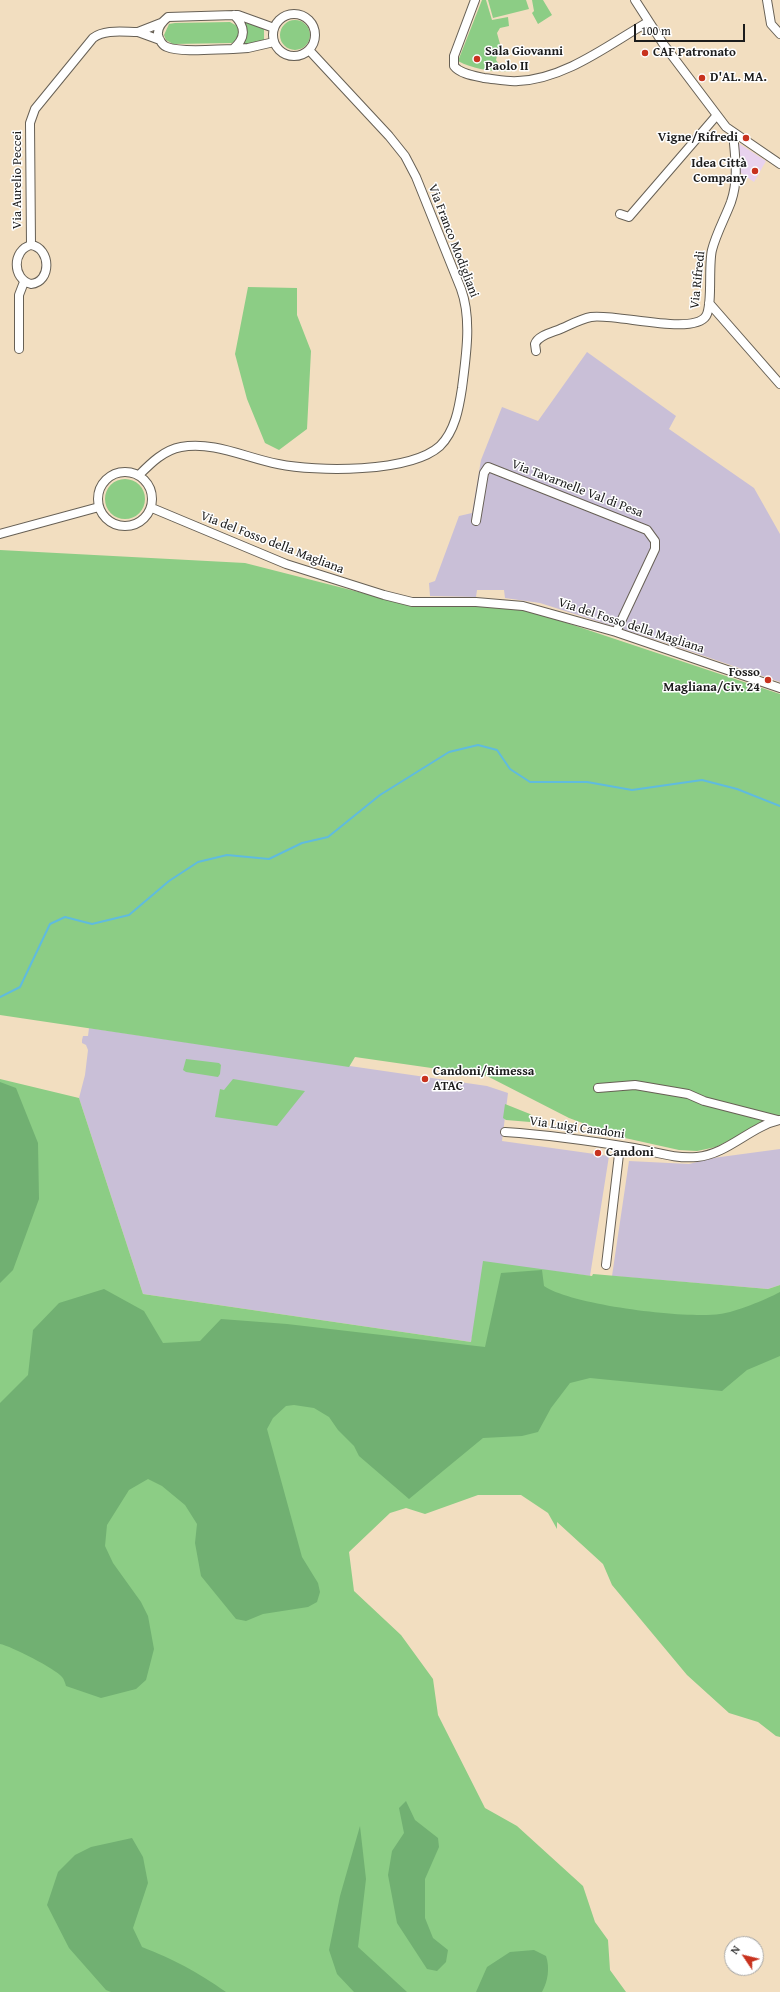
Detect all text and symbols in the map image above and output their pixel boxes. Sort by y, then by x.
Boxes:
scale bar [636,16,747,42]
text: 100 m [641,22,671,39]
place label: Sala Giovanni Paolo II [485,44,563,75]
place label: CAF Patronato [653,45,736,61]
marker: CAF Patronato [640,48,650,58]
marker: Sala Giovanni Paolo II [472,54,482,64]
place label: D'AL. MA. [710,70,767,86]
marker: D'AL. MA. [697,73,707,83]
place label: Vigne/Rifredi [658,130,738,146]
street label: Via Aurelio Peccei [10,131,26,229]
marker: Vigne/Rifredi [741,133,751,143]
place label: Idea Città Company [691,156,747,187]
marker: Idea Città Company [750,166,760,176]
street label: Via Franco Modigliani [424,182,482,300]
street label: Via Rifredi [687,250,709,310]
street label: Via Tavarnelle Val di Pesa [509,457,645,521]
street label: Via del Fosso della Magliana [198,508,346,578]
street label: Via del Fosso della Magliana [556,595,706,657]
place label: Fosso Magliana/Civ. 24 [663,665,760,696]
marker: Fosso Magliana/Civ. 24 [763,675,773,685]
place label: Candoni/Rimessa ATAC [433,1064,534,1095]
marker: Candoni/Rimessa ATAC [420,1074,430,1084]
street label: Via Luigi Candoni [528,1114,626,1142]
place label: Candoni [606,1145,654,1161]
marker: Candoni [593,1148,603,1158]
north arrow [724,1936,764,1976]
text: N [726,1942,744,1957]

